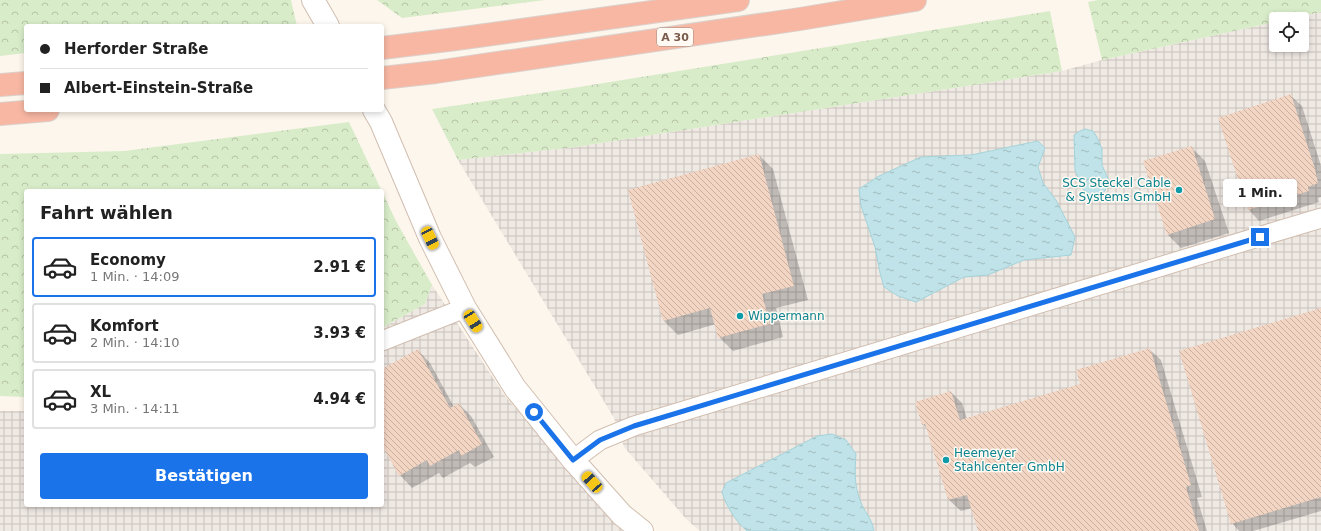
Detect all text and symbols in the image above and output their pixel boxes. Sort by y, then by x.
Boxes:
map controls [1269,12,1309,52]
button: locate [1269,12,1309,52]
road number: A 30 [657,28,693,46]
text: Herforder Straße [64,40,208,58]
text: Albert-Einstein-Straße [64,79,253,97]
place label: SCS Steckel Cable & Systems GmbH [1062,176,1171,204]
callout: 1 Min. [1223,179,1297,207]
marker: SCS Steckel Cable & Systems GmbH [1174,185,1184,195]
text: 1 Min. [1237,185,1283,200]
text: Fahrt wählen [40,202,173,223]
car [419,225,441,251]
route end [1251,228,1269,246]
icon: car [42,249,78,285]
text: Economy [90,251,166,269]
text: 2.91 € [313,258,366,276]
text: 1 Min. · 14:09 [90,269,179,284]
car [462,308,484,334]
place label: Wippermann [748,309,825,323]
marker: Wippermann [735,311,745,321]
icon: car [42,315,78,351]
text: Komfort [90,317,159,335]
text: 3.93 € [313,324,366,342]
text: 2 Min. · 14:10 [90,335,179,350]
icon: car [42,381,78,417]
text: XL [90,383,111,401]
text: 4.94 € [313,390,366,408]
text: 3 Min. · 14:11 [90,401,179,416]
route start [525,403,543,421]
place label: Heemeyer Stahlcenter GmbH [954,446,1065,474]
button: Bestätigen [40,453,368,499]
marker: Heemeyer Stahlcenter GmbH [941,455,951,465]
car [580,469,604,495]

